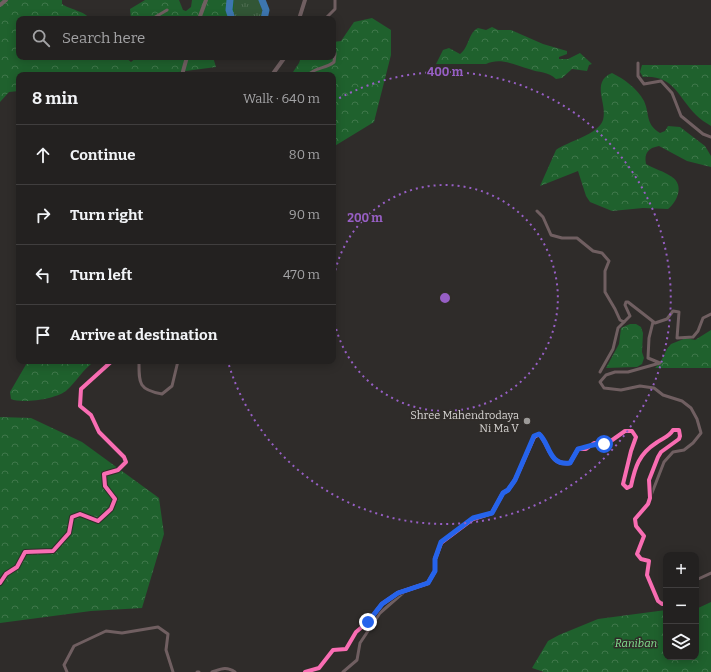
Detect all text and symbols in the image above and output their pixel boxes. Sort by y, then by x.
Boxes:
search box [16,16,336,60]
icon: search [30,27,52,49]
text: Search here [62,29,145,47]
text: 400 m [427,65,464,79]
text: 8 min [32,88,78,109]
text: Walk · 640 m [243,91,320,106]
icon: ahead [32,144,54,166]
text: Continue [70,146,136,164]
text: 80 m [289,147,320,162]
icon: right [32,204,54,226]
text: Turn right [70,206,143,224]
text: 90 m [289,207,320,222]
text: 200 m [347,211,383,225]
icon: left [32,264,54,286]
text: Turn left [70,266,132,284]
text: 470 m [283,267,320,282]
centre of rings [438,291,452,305]
icon: arrive [32,324,54,346]
text: Arrive at destination [70,326,217,344]
place label: Shree Mahendrodaya Ni Ma V [410,409,519,435]
marker: Shree Mahendrodaya Ni Ma V [522,416,532,426]
route start [595,435,613,453]
map controls [663,552,699,660]
button: + [663,552,699,588]
button: − [663,588,699,624]
route end [359,613,377,631]
button: layers [663,624,699,660]
park label: Raniban [615,637,658,650]

